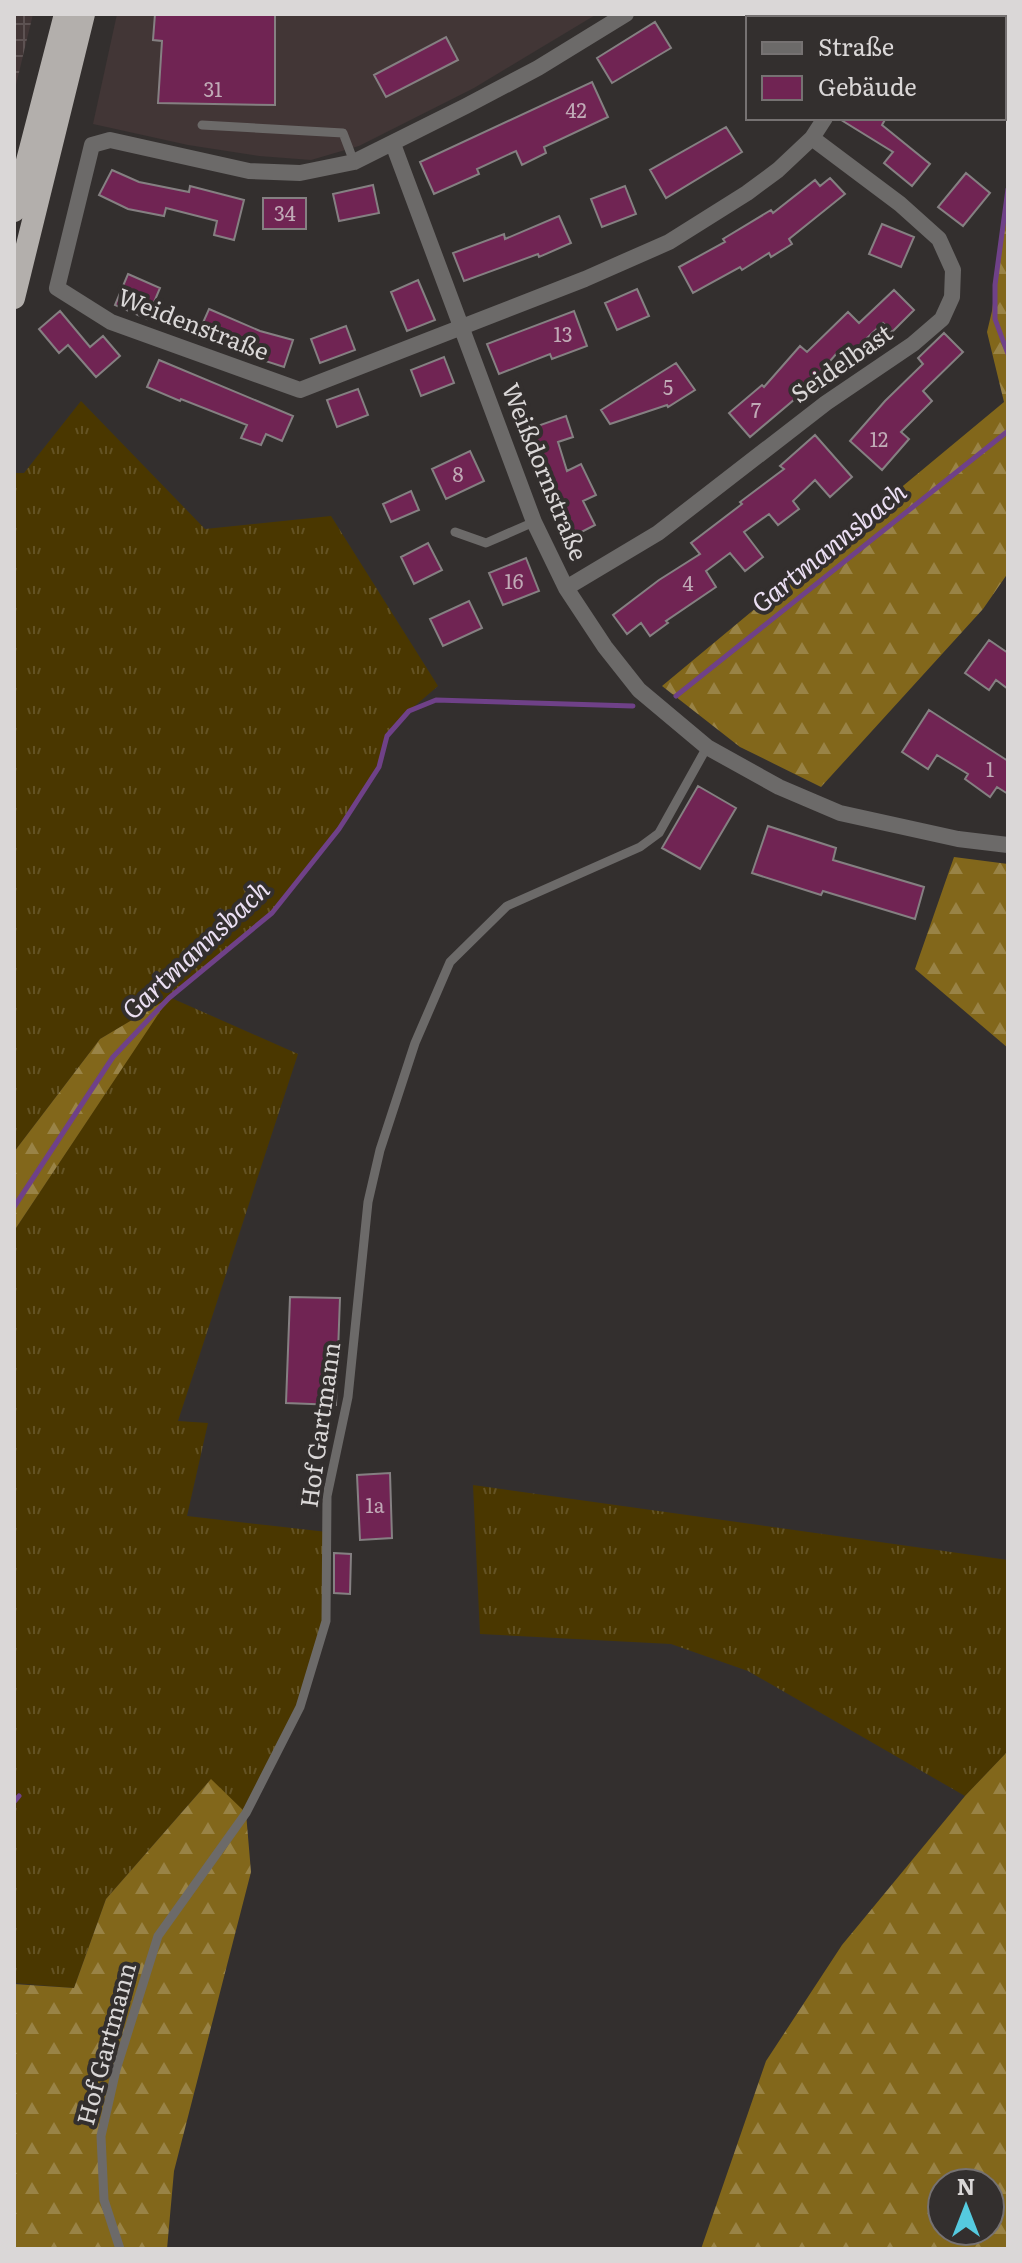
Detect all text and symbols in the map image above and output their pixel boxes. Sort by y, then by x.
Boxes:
legend [746,16,1006,120]
text: Straße [818,28,894,63]
text: Gebäude [818,68,917,103]
house number: 31 [204,73,222,103]
house number: 42 [565,94,587,124]
house number: 34 [274,197,296,227]
street label: Weidenstraße [113,278,275,368]
street label: Seidelbast [783,314,899,410]
house number: 13 [554,318,572,348]
house number: 5 [663,371,673,401]
street label: Weißdornstraße [495,377,598,565]
house number: 7 [751,394,761,424]
house number: 12 [870,423,888,453]
house number: 8 [452,458,464,488]
water label: Gartmannsbach [742,471,913,621]
house number: 16 [505,565,524,595]
house number: 4 [682,567,694,597]
house number: 1 [986,753,994,783]
water label: Gartmannsbach [112,869,277,1027]
street label: Hof Gartmann [290,1340,347,1510]
house number: 1a [366,1489,385,1519]
street label: Hof Gartmann [66,1958,143,2128]
north arrow [926,2167,1006,2247]
text: N [957,2169,975,2202]

